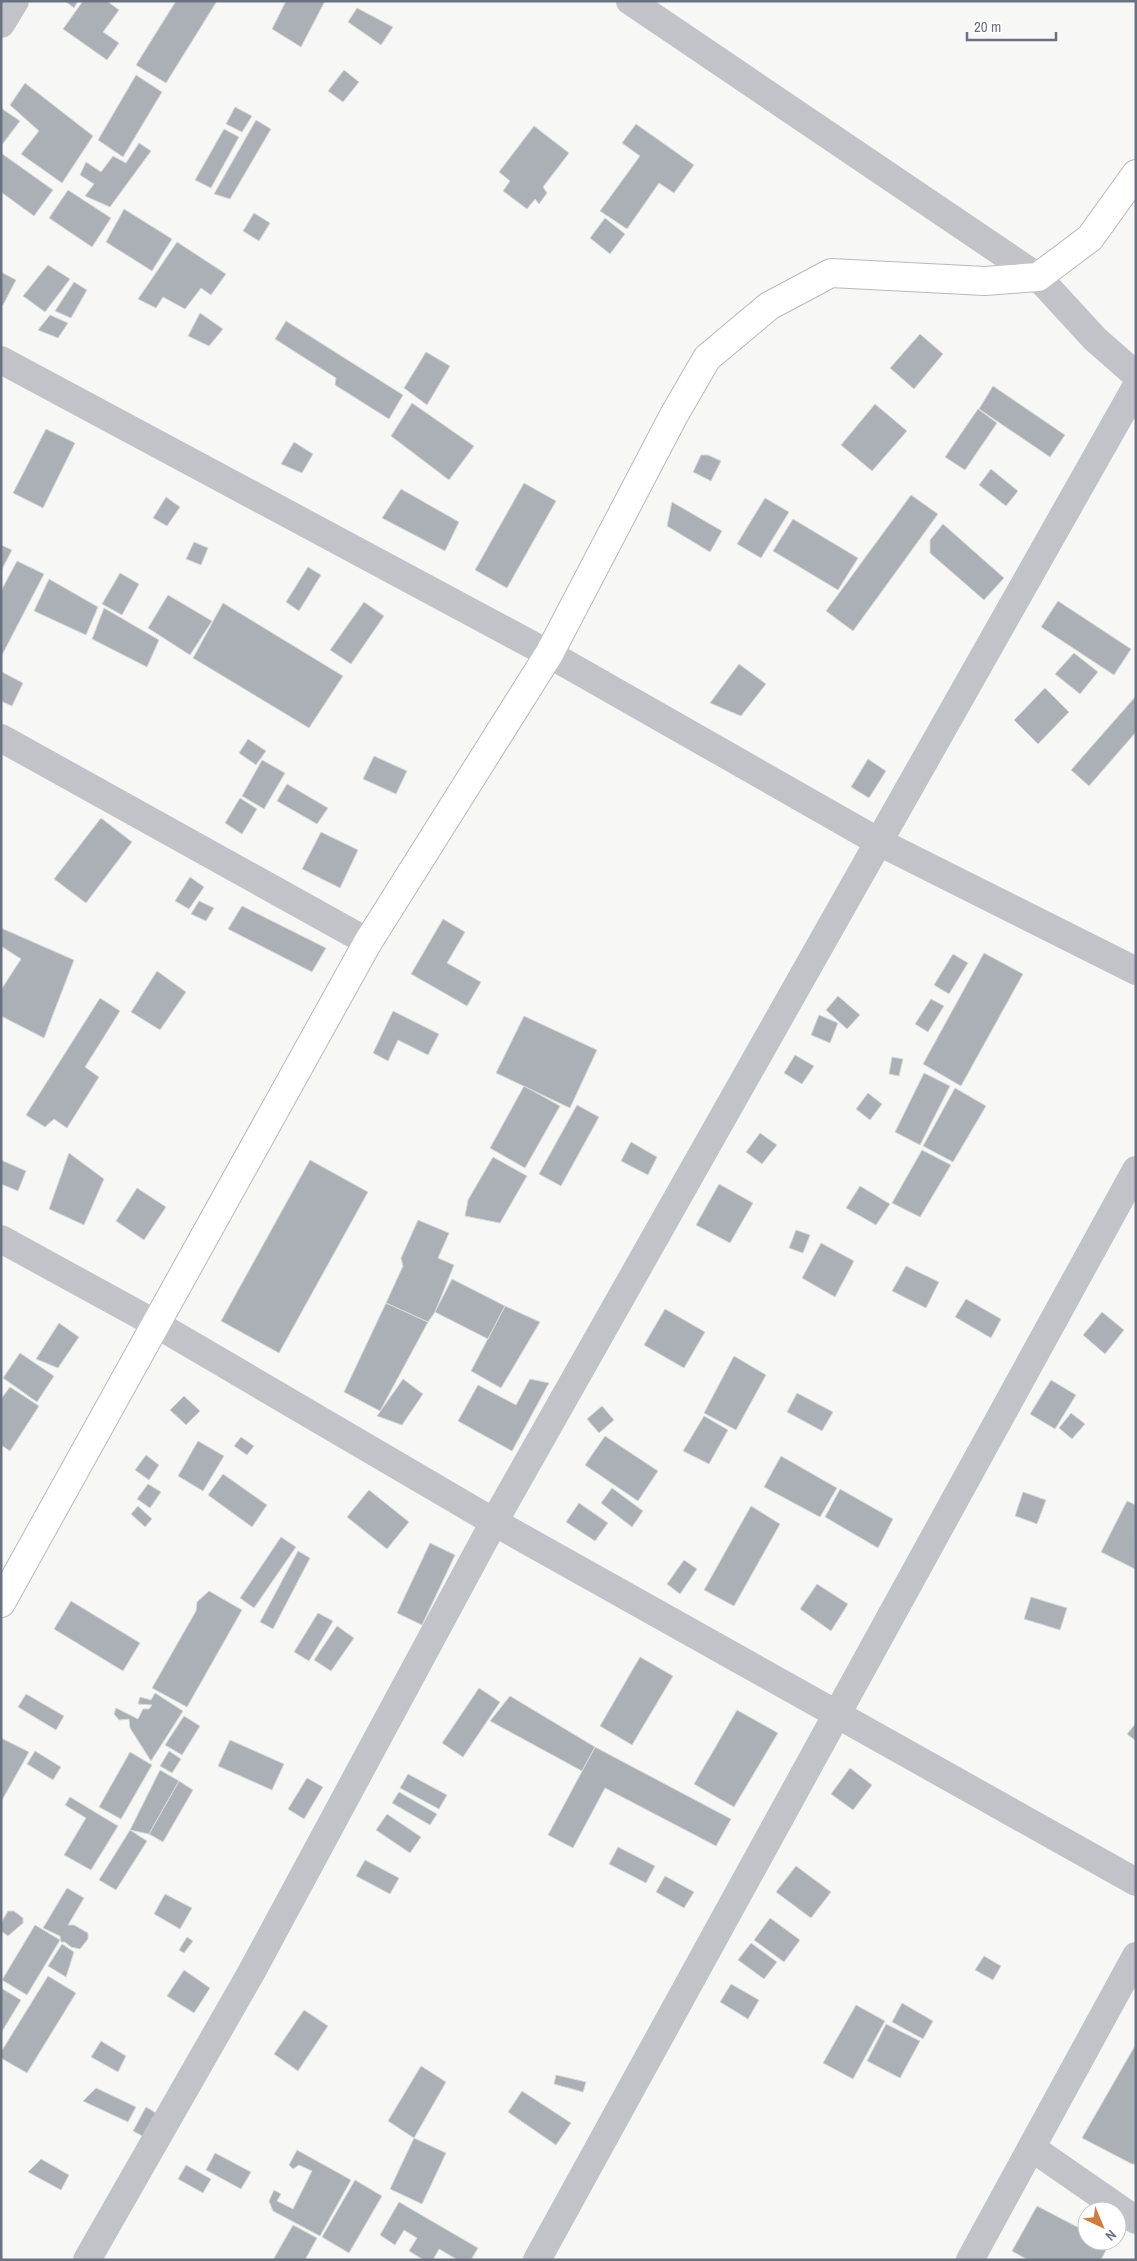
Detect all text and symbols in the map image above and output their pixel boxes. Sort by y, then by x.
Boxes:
scale bar [967,10,1056,42]
text: 20 m [974,16,1001,37]
north arrow [1077,2201,1127,2251]
text: N [1102,2226,1120,2245]

